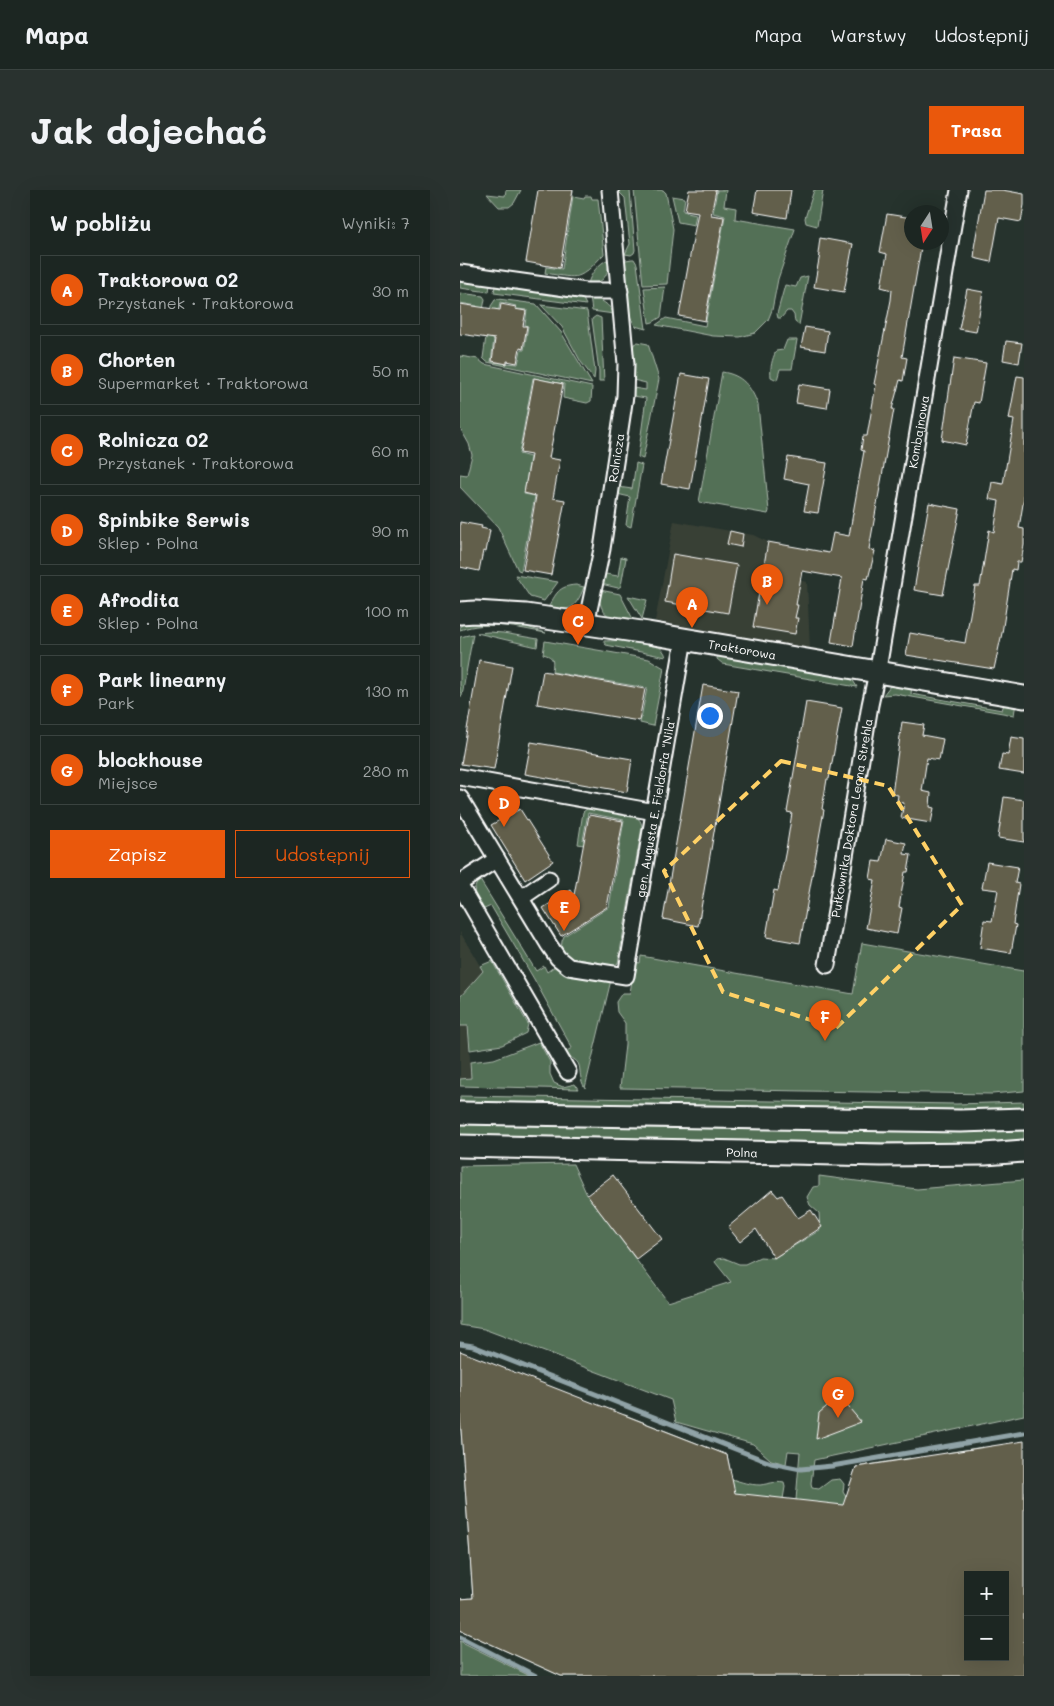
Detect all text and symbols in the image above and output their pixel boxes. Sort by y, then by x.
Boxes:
text: Mapa [25,19,89,50]
text: Mapa [754,23,802,47]
text: Warstwy [830,23,906,47]
text: Udostępnij [934,23,1029,47]
button: Trasa [929,106,1024,154]
text: Jak dojechać [30,107,267,153]
north arrow [904,205,949,250]
text: W pobliżu [50,209,151,236]
text: Wyniki: 7 [341,212,410,233]
text: Traktorowa 02 [98,267,238,292]
text: A [61,280,73,301]
text: 30 m [372,280,409,301]
text: Przystanek · Traktorowa [98,292,294,313]
text: Chorten [98,347,175,372]
text: B [62,360,72,381]
text: 50 m [372,360,409,381]
text: Supermarket · Traktorowa [98,372,309,393]
street label: Kombajnowa [904,394,932,469]
text: Rolnicza 02 [98,427,209,452]
street label: Rolnicza [604,432,627,483]
text: C [61,440,73,461]
text: 60 m [372,440,409,461]
text: Przystanek · Traktorowa [98,452,294,473]
text: Spinbike Serwis [98,507,250,532]
text: D [61,520,73,541]
text: 90 m [372,520,409,541]
text: Sklep · Polna [98,532,199,553]
pin: B [751,564,783,605]
text: Afrodita [98,587,179,612]
pin: A [676,587,708,628]
text: E [62,600,72,621]
text: 100 m [364,600,409,621]
pin: C [562,604,594,645]
text: Sklep · Polna [98,612,199,633]
street label: Traktorowa [707,635,778,663]
text: Park linearny [98,667,226,692]
text: F [62,680,72,701]
text: 130 m [365,680,409,701]
text: Park [98,692,134,713]
your location [697,703,723,729]
street label: gen. Augusta E. Fieldorfa "Nila" [632,716,678,899]
street label: Pułkownika Doktora Leona Strehla [827,717,876,919]
text: blockhouse [98,747,203,772]
text: G [61,760,73,781]
text: 280 m [363,760,409,781]
text: Miejsce [98,772,158,793]
pin: D [488,786,520,827]
button: Zapisz [50,830,225,878]
button: Udostępnij [235,830,410,878]
pin: E [548,890,580,931]
pin: F [809,1000,841,1041]
street label: Polna [726,1144,758,1160]
pin: G [822,1377,854,1418]
map controls [964,1571,1009,1661]
button: + [964,1571,1009,1616]
button: − [964,1616,1009,1661]

